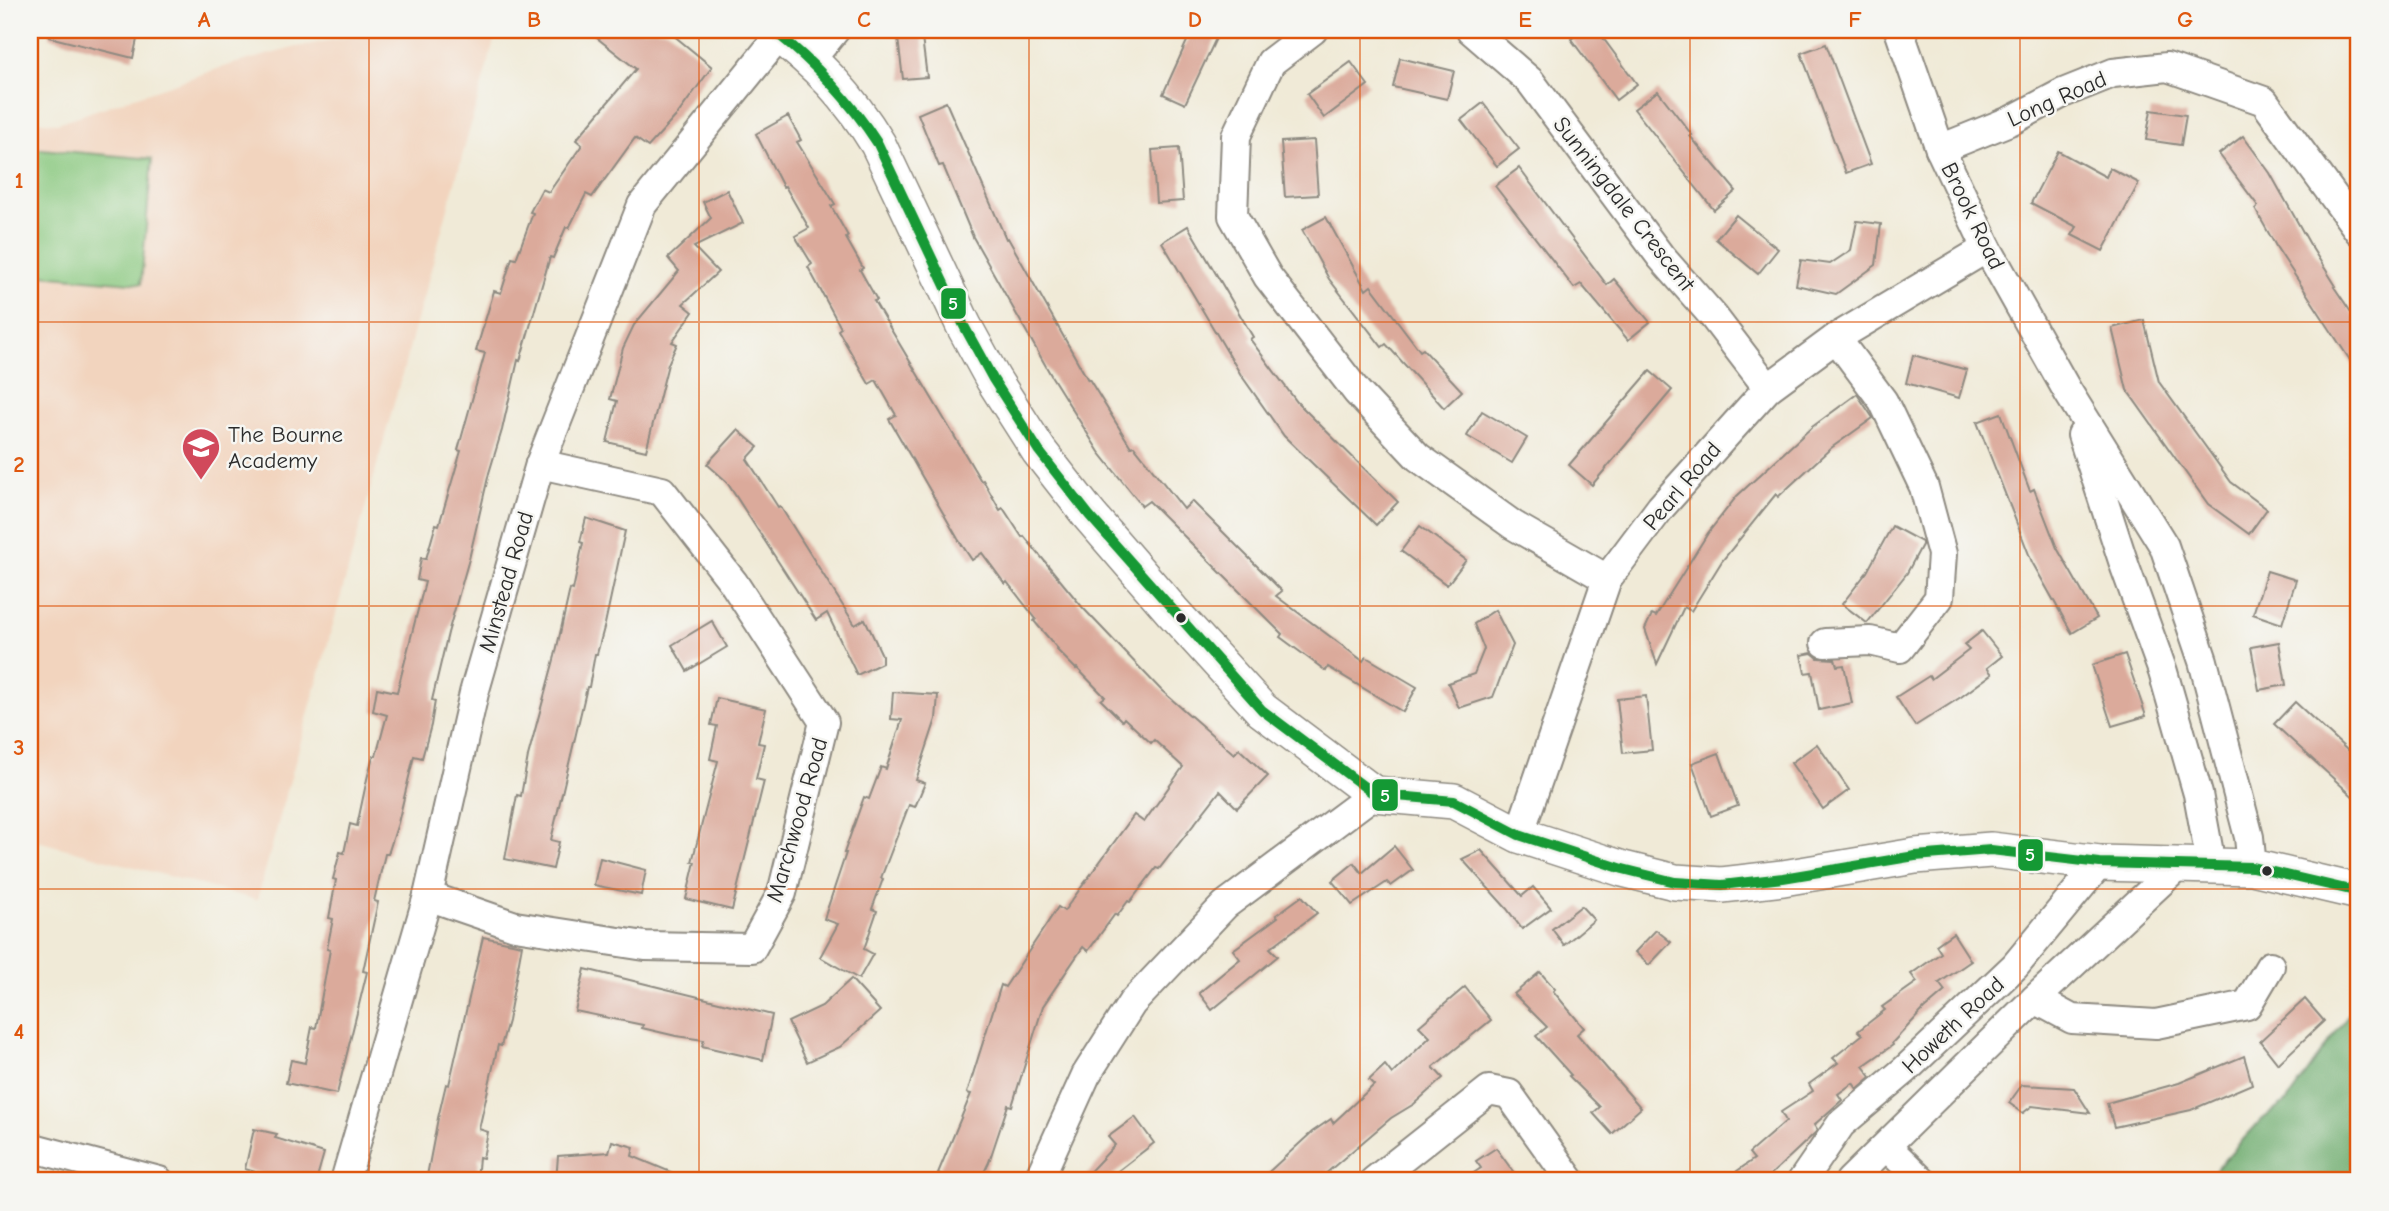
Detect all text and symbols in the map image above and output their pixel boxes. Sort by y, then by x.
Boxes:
text: A [198,6,211,33]
text: B [527,6,541,33]
text: C [857,6,871,33]
text: D [1188,6,1202,33]
text: E [1518,6,1532,33]
text: F [1848,6,1862,33]
text: G [2177,6,2193,33]
street label: Long Road [2003,65,2111,133]
street label: Sunningdale Crescent [1547,111,1701,298]
street label: Brook Road [1935,158,2011,274]
text: 1 [14,167,24,194]
line badge: 5 [940,287,967,320]
text: 5 [948,293,958,315]
place label: The Bourne Academy [228,421,343,474]
school or university icon: The Bourne Academy [180,426,222,481]
street label: Pearl Road [1637,436,1727,536]
text: 2 [13,451,25,478]
street label: Minstead Road [473,508,539,656]
unlabelled marker [1174,611,1188,625]
text: 3 [13,734,25,761]
street label: Marchwood Road [761,734,833,906]
line badge: 5 [1371,778,1399,812]
text: 5 [1380,785,1390,807]
line badge: 5 [2017,838,2044,872]
text: 5 [2025,844,2035,866]
unlabelled marker [2260,864,2274,878]
street label: Howeth Road [1896,971,2010,1079]
text: 4 [14,1018,25,1045]

